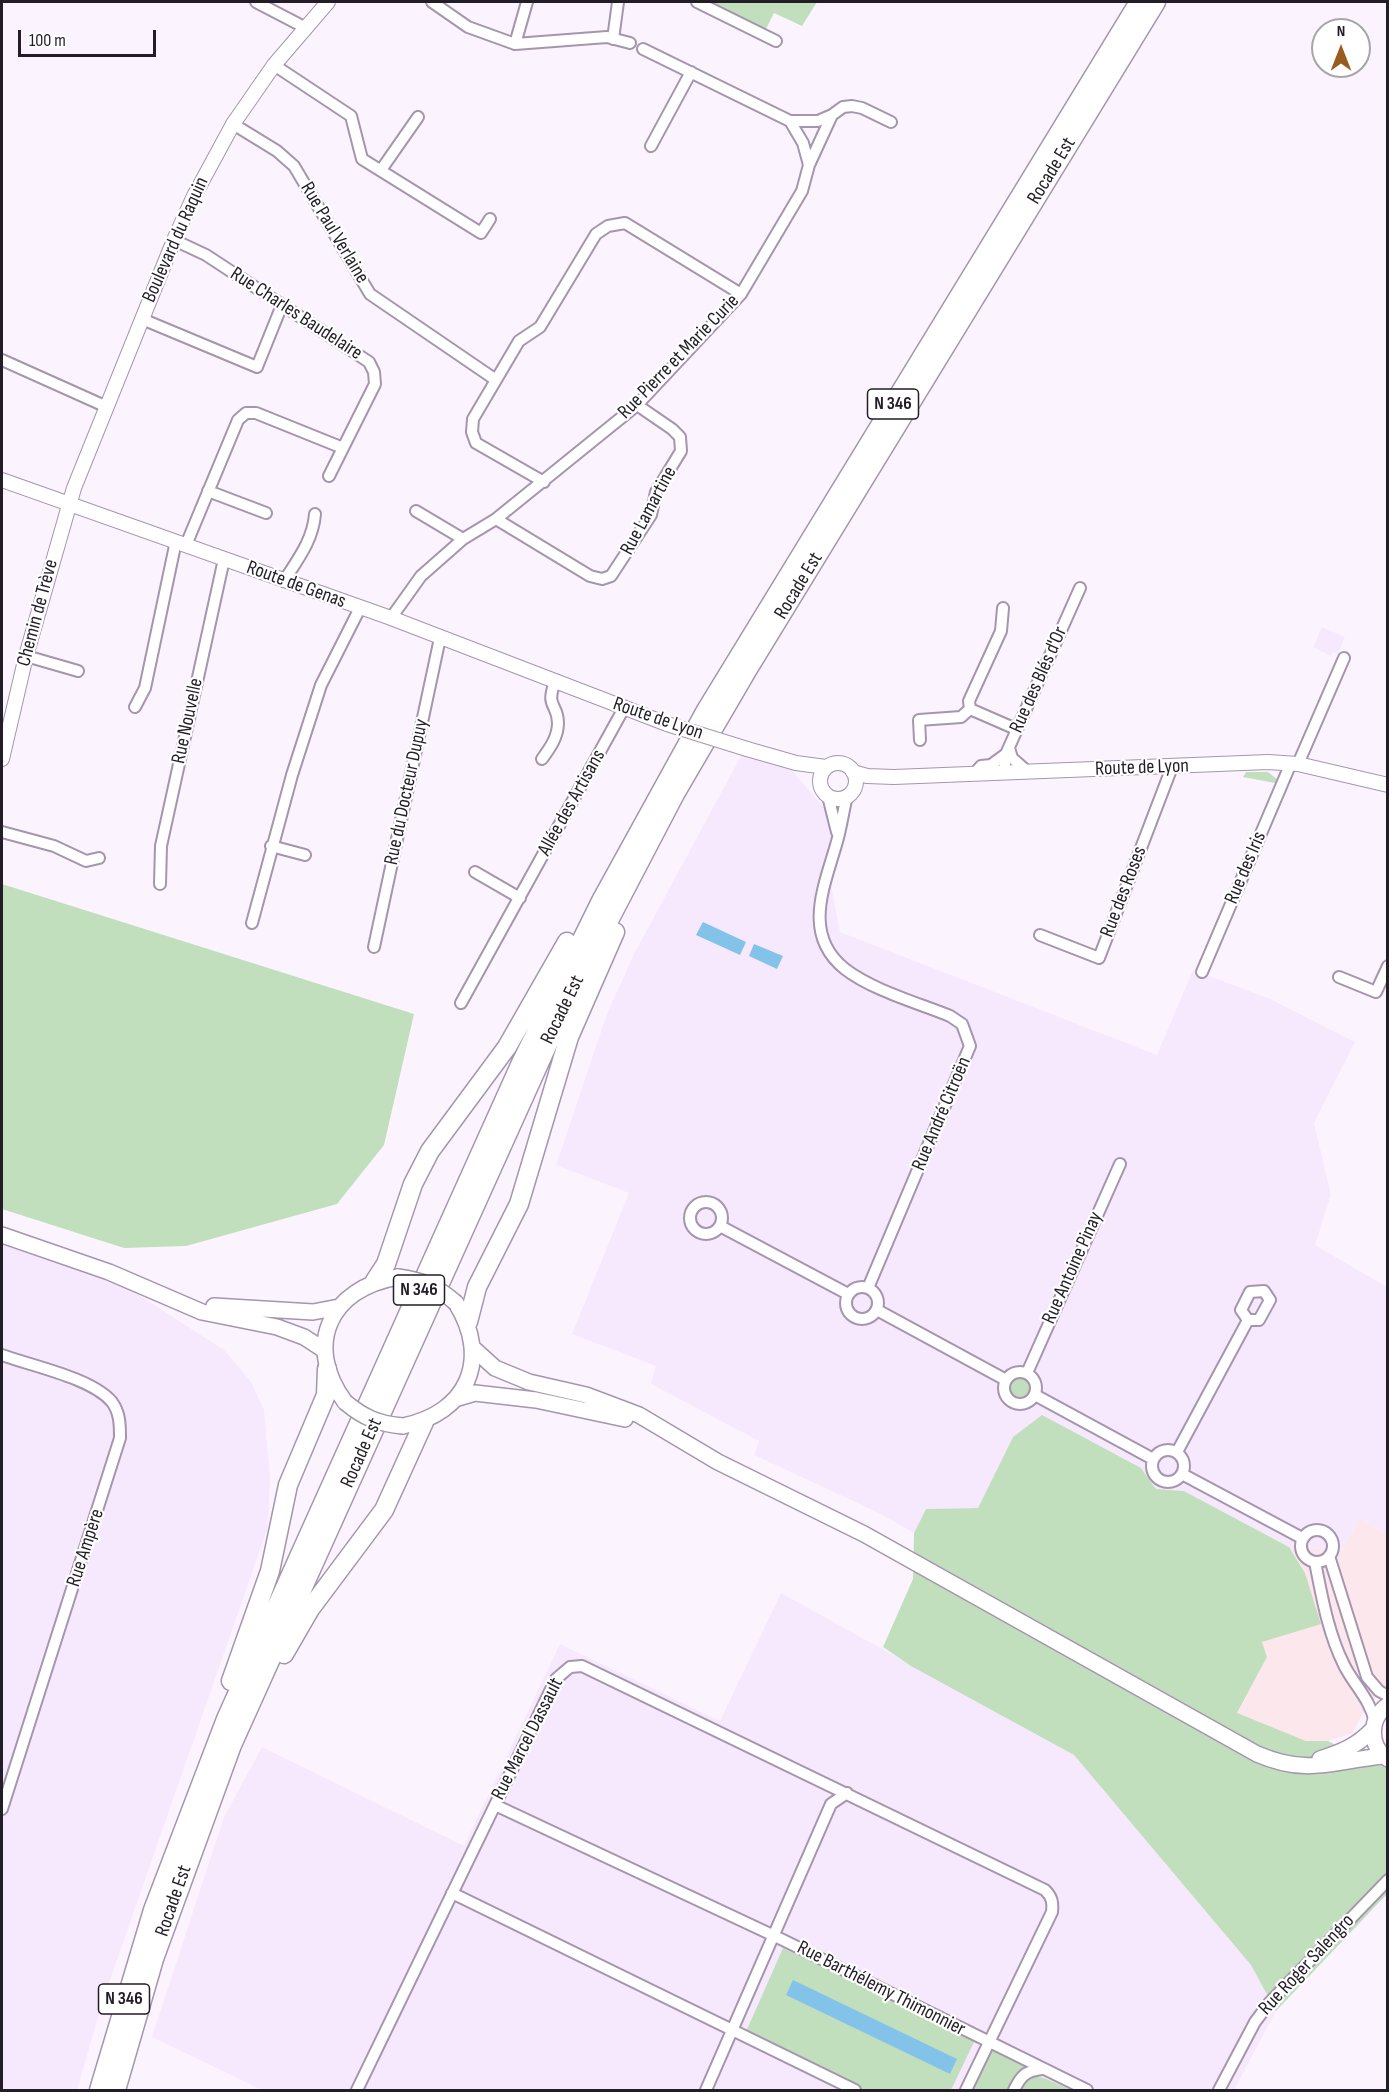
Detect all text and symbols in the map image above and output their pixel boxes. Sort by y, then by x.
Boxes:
scale bar [21,18,159,56]
north arrow [1311,18,1371,78]
text: N [1337,22,1345,41]
text: 100 m [29,30,66,51]
street label: Rocade Est [1023,133,1081,209]
street label: Boulevard du Raquin [138,174,214,306]
street label: Rue Paul Verlaine [294,178,374,288]
street label: Rue Charles Baudelaire [225,262,367,366]
street label: Rue Pierre et Marie Curie [613,290,745,424]
road number: N 346 [868,389,918,419]
street label: Rue Lamartine [616,463,682,559]
street label: Rocade Est [770,548,828,624]
street label: Route de Genas [243,556,349,614]
street label: Chemin de Trève [12,557,64,669]
street label: Rue des Blés d'Or [1005,623,1073,737]
street label: Rue Nouvelle [167,676,209,766]
street label: Route de Lyon [610,692,706,746]
street label: Rue du Docteur Dupuy [380,717,434,867]
street label: Allée des Artisans [533,746,611,860]
street label: Route de Lyon [1095,754,1189,782]
street label: Rue des Iris [1220,828,1272,908]
street label: Rue des Roses [1096,843,1152,941]
street label: Rocade Est [536,972,590,1048]
street label: Rue André Citroën [907,1054,977,1174]
street label: Rue Antoine Pinay [1038,1208,1108,1328]
road number: N 346 [394,1275,444,1305]
street label: Rocade Est [336,1414,388,1492]
street label: Rue Ampère [62,1506,110,1590]
street label: Rue Marcel Dassault [487,1674,569,1804]
street label: Rocade Est [151,1862,197,1940]
street label: Rue Roger Salengro [1254,1910,1360,2020]
street label: Rue Barthélemy Thimonnier [793,1936,969,2042]
road number: N 346 [98,1984,150,2014]

